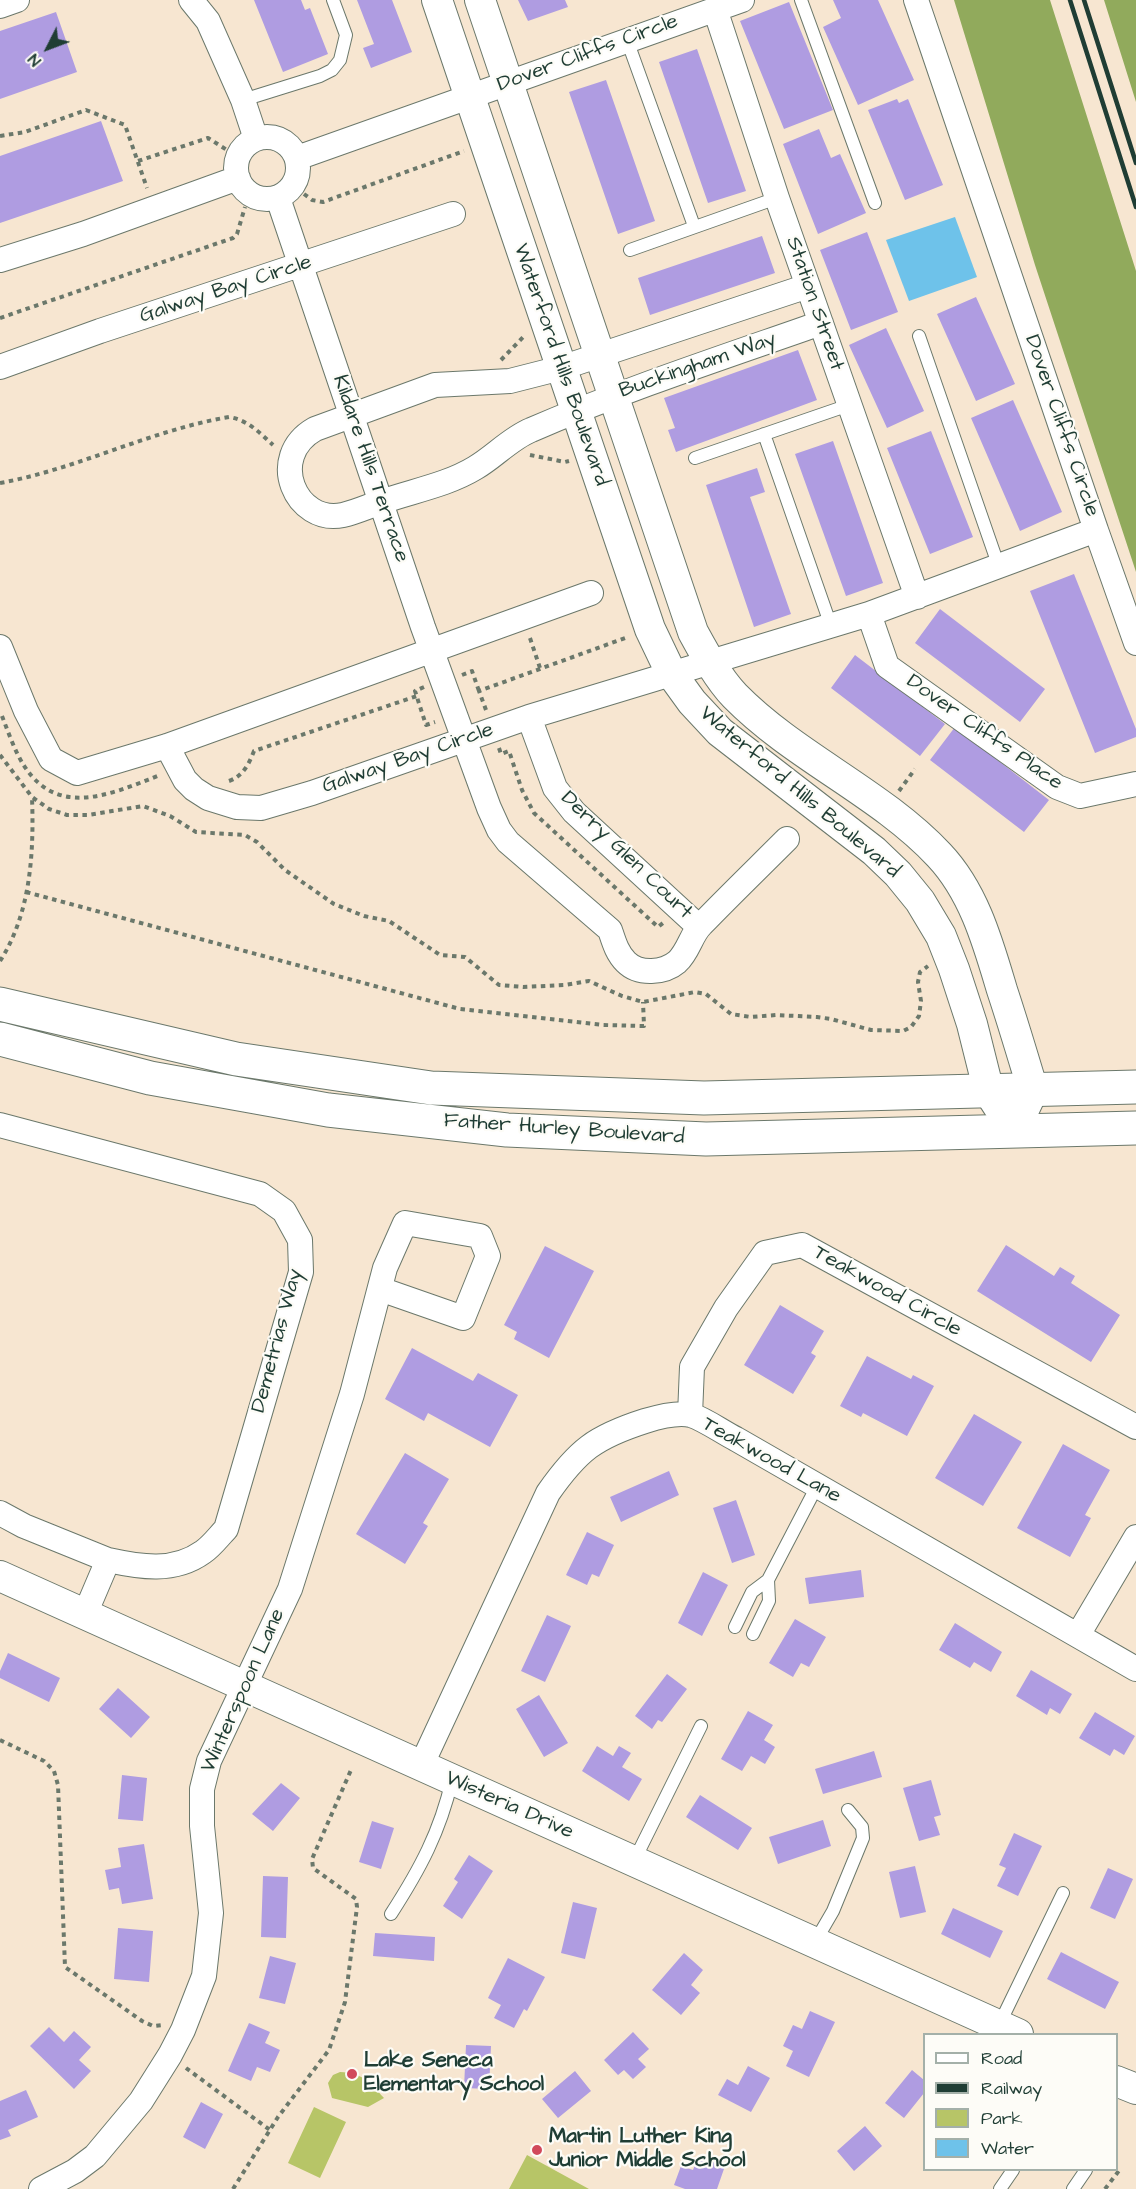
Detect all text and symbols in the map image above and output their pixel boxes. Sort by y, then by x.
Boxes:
street label: Dover Cliffs Circle [494,10,682,98]
north arrow [18,18,78,78]
text: N [23,49,46,71]
street label: Station Street [779,234,849,374]
street label: Waterford Hills Boulevard [507,241,613,489]
street label: Galway Bay Circle [137,250,315,330]
street label: Buckingham Way [616,327,780,405]
street label: Dover Cliffs Circle [1018,332,1104,520]
street label: Kildare Hills Terrace [326,372,414,566]
street label: Dover Cliffs Place [901,670,1067,796]
street label: Waterford Hills Boulevard [693,702,905,884]
street label: Galway Bay Circle [319,718,497,800]
street label: Derry Glen Court [555,787,697,925]
street label: Father Hurley Boulevard [443,1109,685,1151]
street label: Teakwood Circle [809,1241,965,1343]
street label: Demetrias Way [247,1266,309,1416]
street label: Teakwood Lane [697,1412,845,1510]
street label: Winterspoon Lane [197,1605,291,1777]
street label: Wisteria Drive [441,1766,577,1846]
legend [923,2033,1118,2171]
text: Road [981,2046,1022,2071]
place label: Lake Seneca Elementary School [364,2049,544,2099]
marker: Lake Seneca Elementary School [345,2067,359,2081]
text: Railway [981,2076,1042,2101]
text: Park [981,2106,1023,2131]
place label: Martin Luther King Junior Middle School [549,2125,746,2175]
text: Water [981,2136,1034,2161]
marker: Martin Luther King Junior Middle School [530,2143,544,2157]

